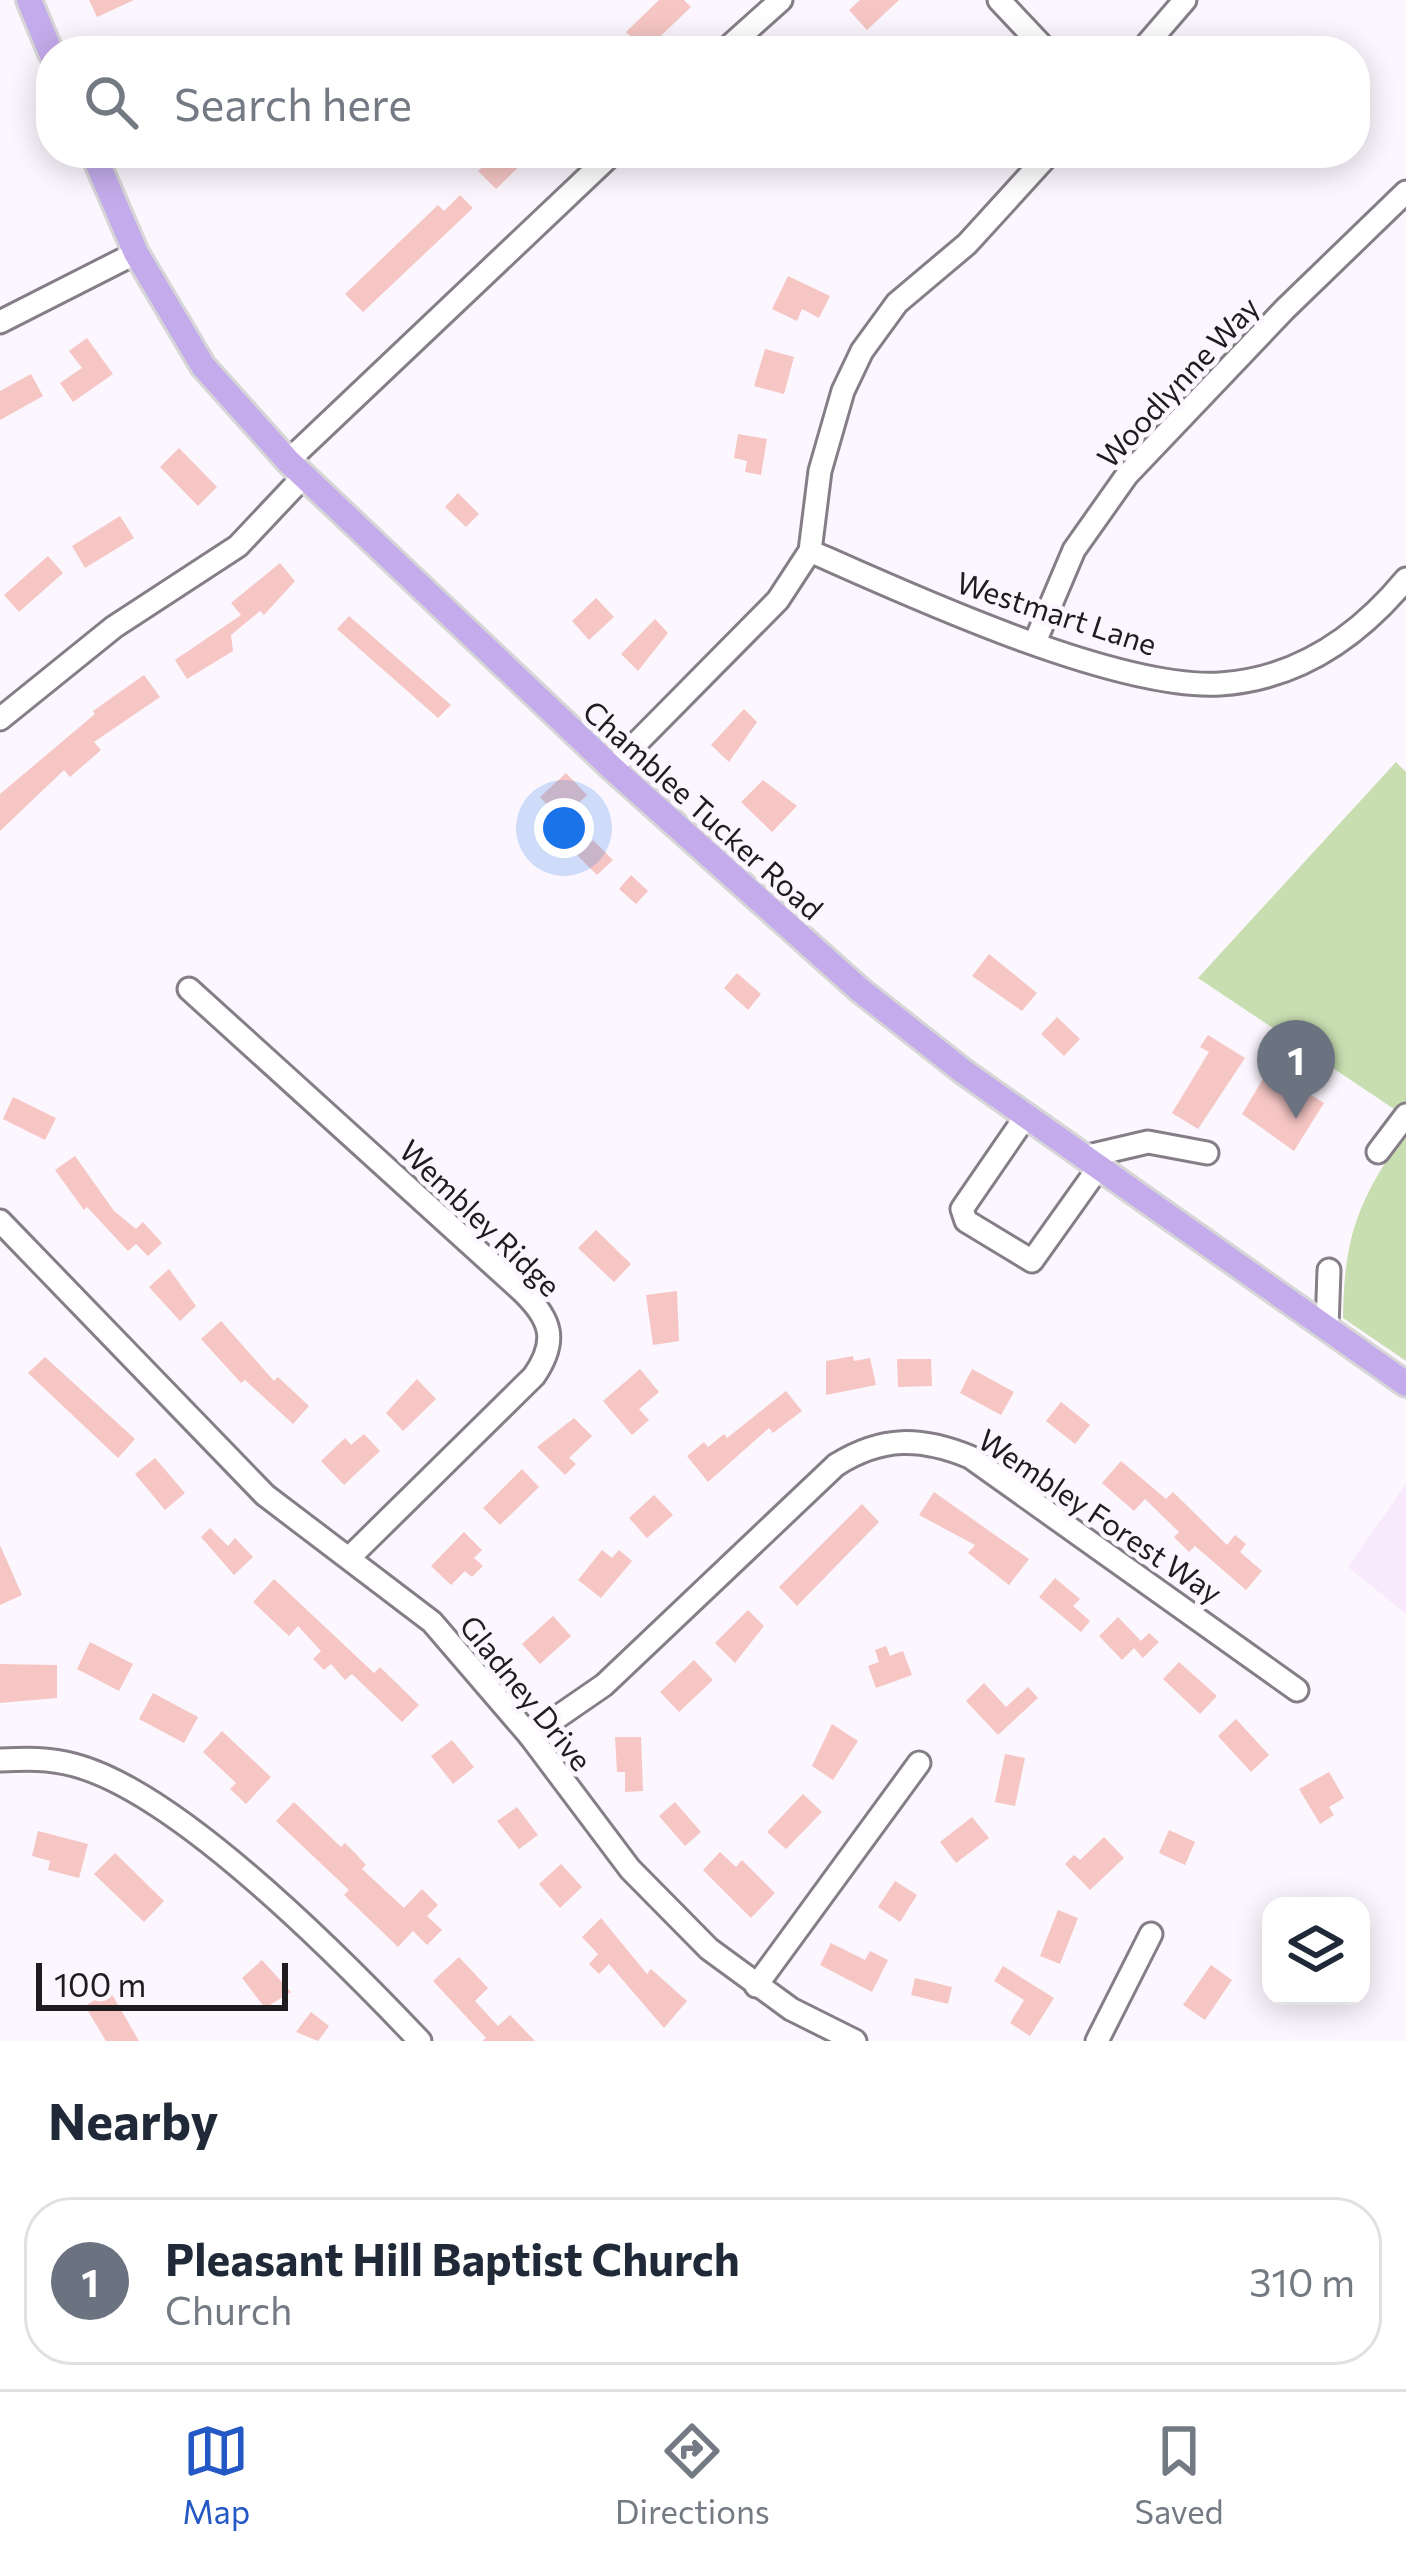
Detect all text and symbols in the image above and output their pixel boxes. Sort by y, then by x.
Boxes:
search box [36,36,1370,168]
icon: search [78,69,144,135]
text: Search here [174,75,412,130]
street label: Woodlynne Way [1088,288,1266,474]
street label: Westmart Lane [952,562,1162,662]
street label: Chamblee Tucker Road [576,692,832,926]
your location [534,798,594,858]
pin: 1 [1257,1020,1335,1119]
street label: Wembley Ridge [393,1131,569,1303]
street label: Wembley Forest Way [972,1420,1230,1610]
street label: Gladney Drive [453,1607,601,1777]
map controls [1262,1897,1370,2005]
button: layers [1262,1897,1370,2005]
scale bar [36,1957,288,2010]
text: 100 m [54,1963,146,2004]
text: Nearby [48,2088,218,2151]
text: Pleasant Hill Baptist Church [165,2230,740,2285]
text: 1 [81,2257,99,2305]
text: 310 m [1249,2257,1355,2305]
text: Church [165,2285,292,2333]
tab: Map [182,2418,250,2531]
tab: Directions [615,2418,770,2531]
tab: Saved [1135,2418,1224,2531]

